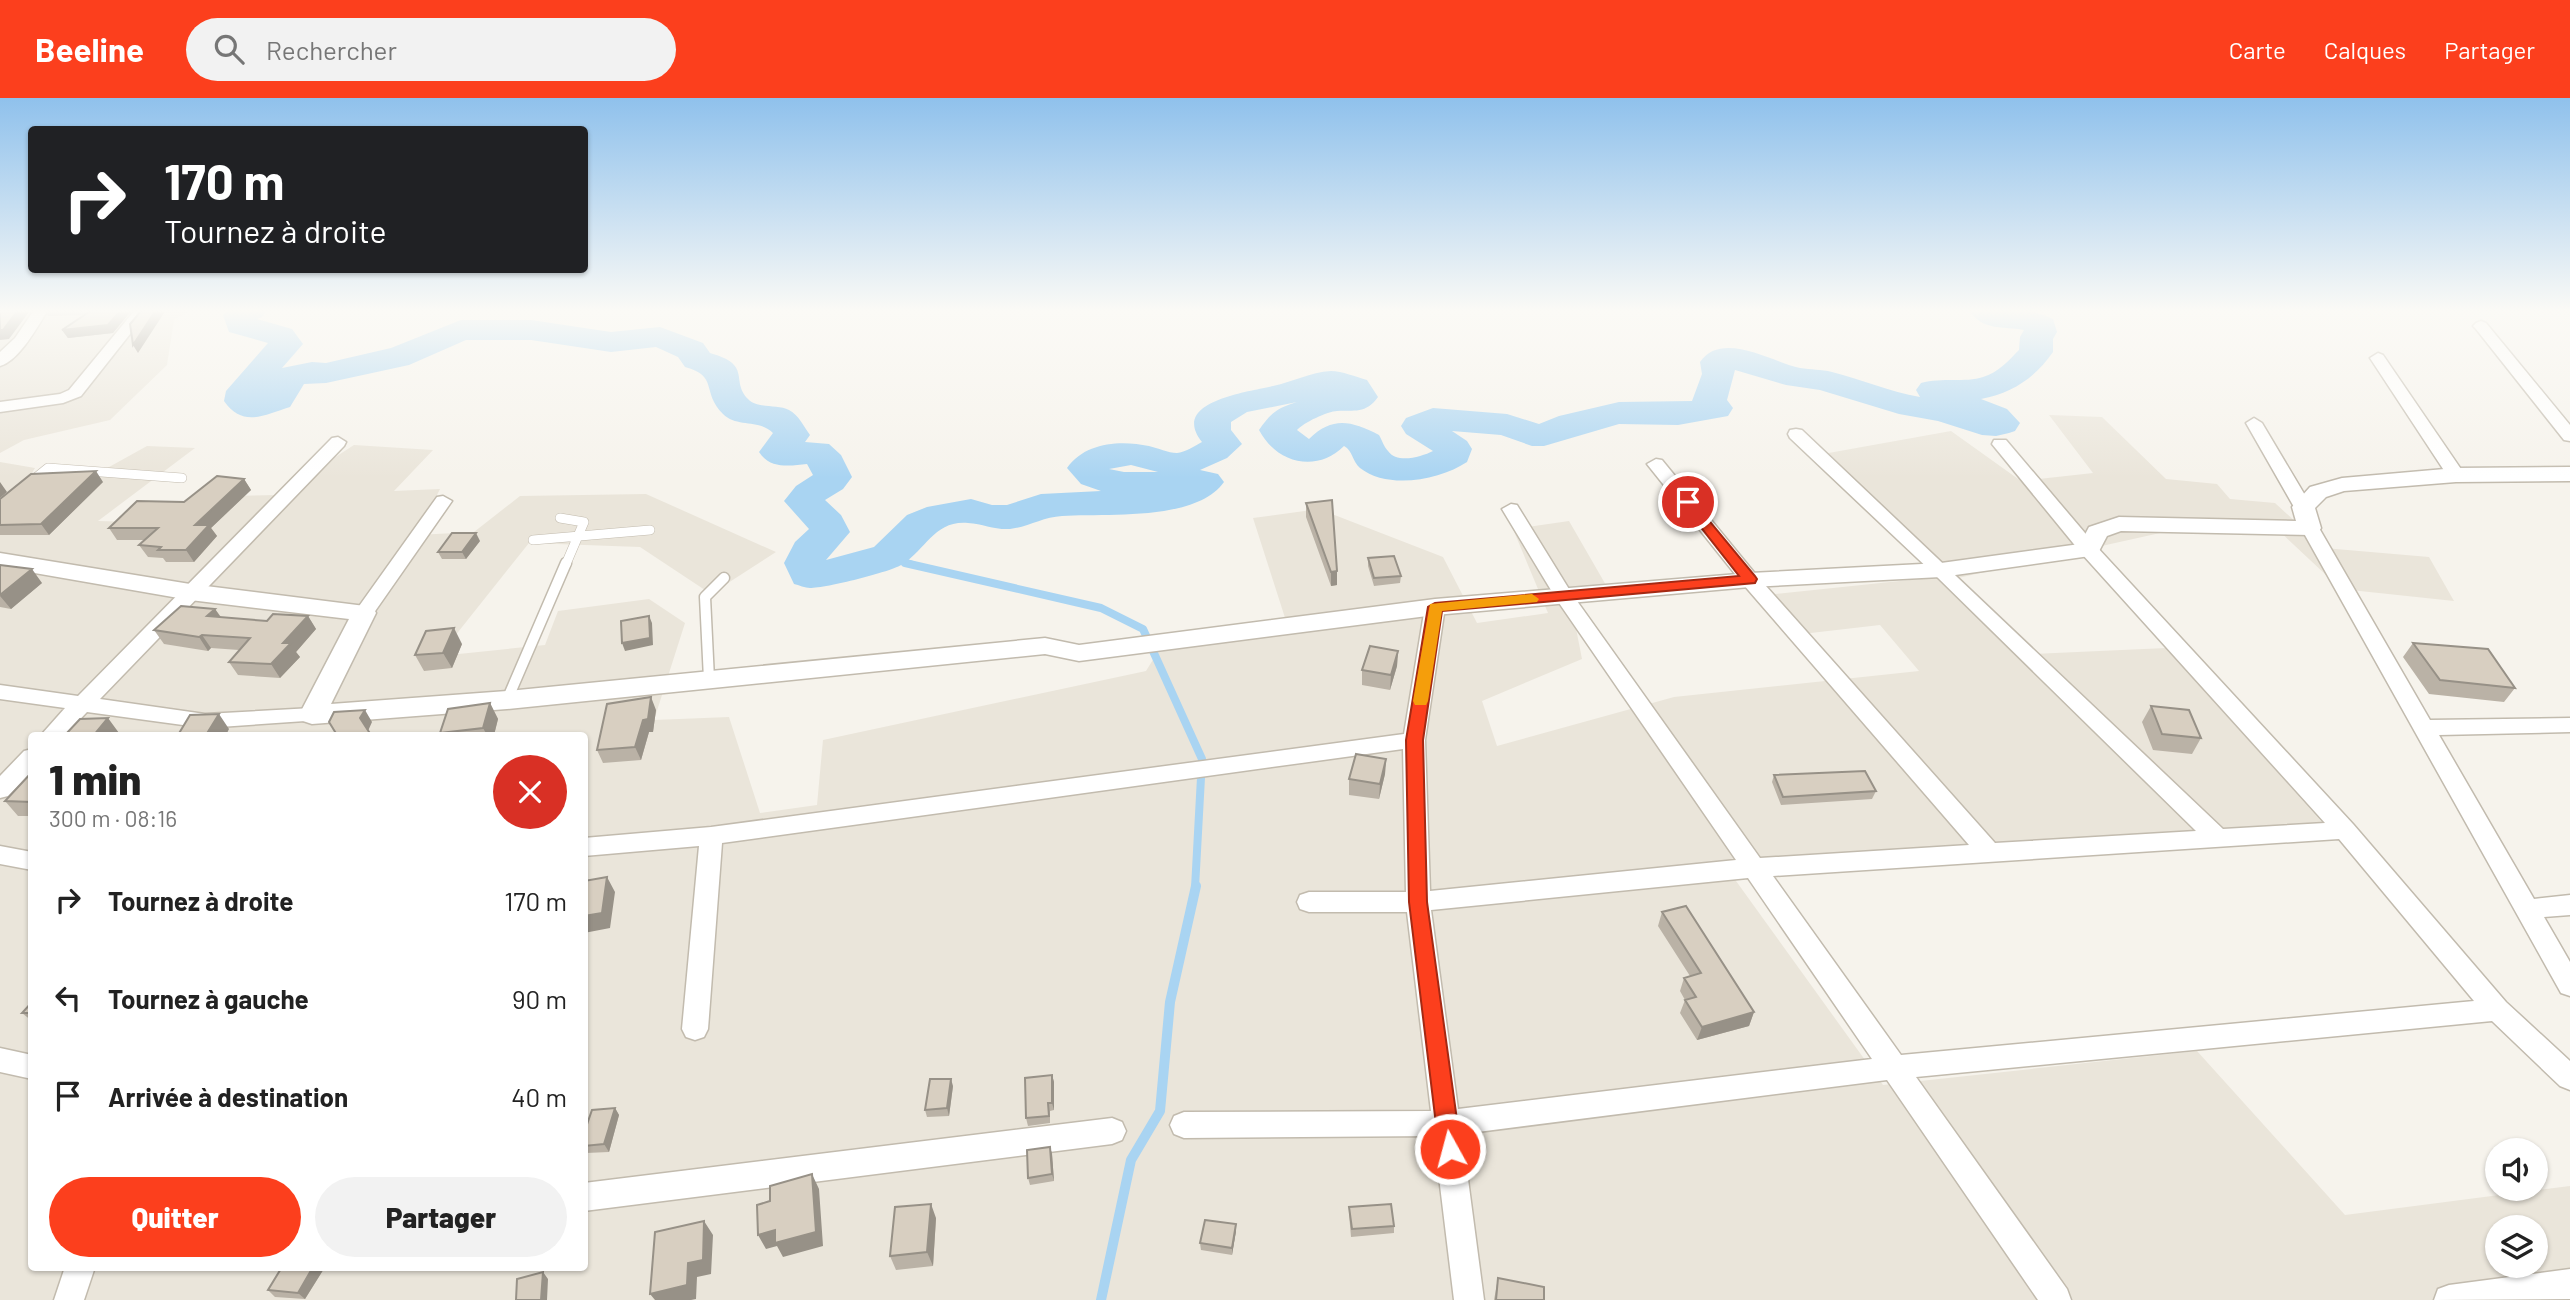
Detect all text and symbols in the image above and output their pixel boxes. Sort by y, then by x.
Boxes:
search box [186,18,676,81]
text: Beeline [35,29,144,69]
icon: search [210,30,248,68]
text: Rechercher [266,34,397,65]
text: Carte [2229,35,2286,64]
text: Calques [2324,35,2406,64]
text: Partager [2444,35,2535,64]
text: 170 m [164,151,284,210]
icon: right [49,154,140,245]
text: Tournez à droite [164,211,386,249]
pin [1658,472,1718,532]
icon: arrive [1669,483,1707,521]
text: 1 min [49,753,141,803]
button: close [493,755,567,829]
text: 300 m · 08:16 [49,804,177,832]
icon: right [49,881,87,919]
text: Tournez à droite [108,885,293,916]
text: 170 m [504,885,567,916]
icon: left [49,979,87,1017]
text: Tournez à gauche [108,983,309,1014]
text: 90 m [512,983,567,1014]
icon: arrive [49,1077,87,1115]
text: Arrivée à destination [108,1081,348,1112]
text: 40 m [511,1081,567,1112]
position arrow [1413,1112,1487,1186]
map controls [2485,1138,2548,1278]
button: sound [2485,1138,2548,1201]
button: Quitter [49,1177,301,1257]
button: Partager [315,1177,567,1257]
button: layers [2485,1215,2548,1278]

